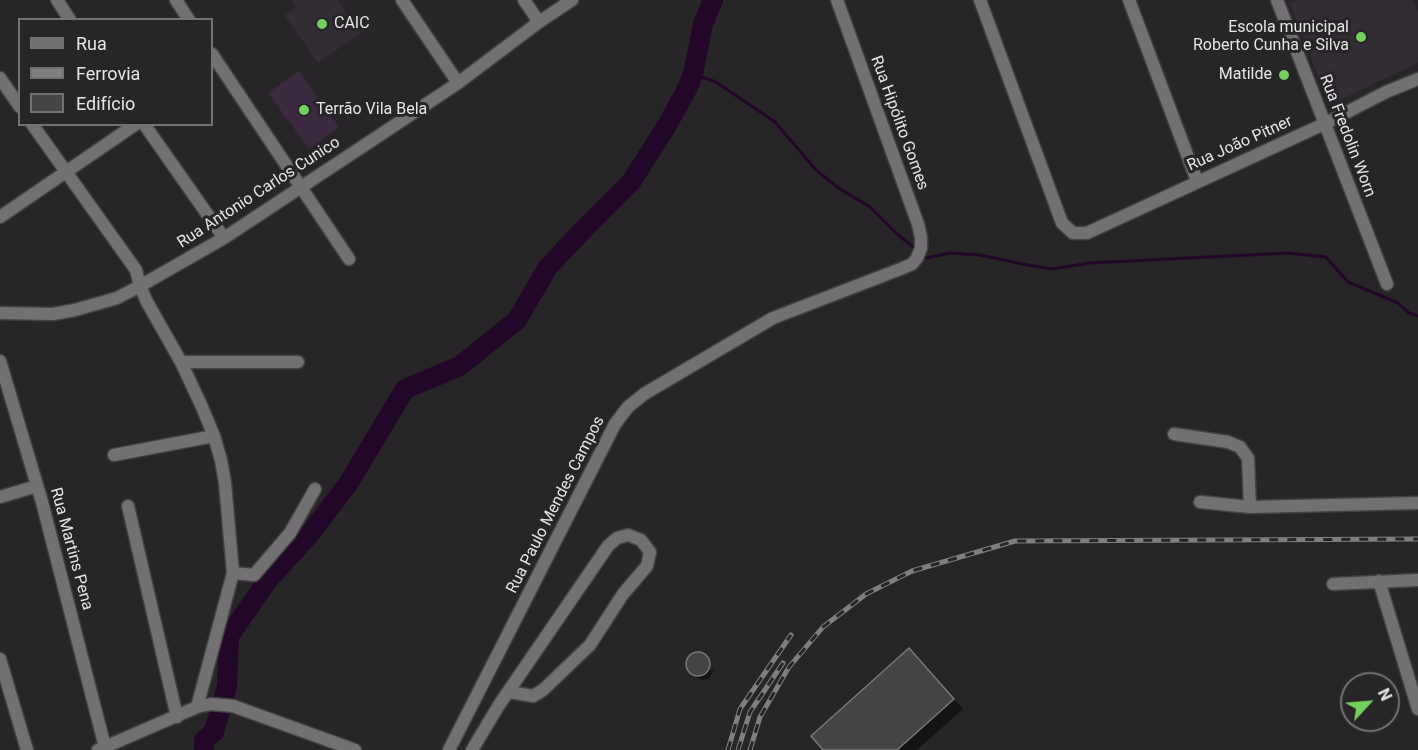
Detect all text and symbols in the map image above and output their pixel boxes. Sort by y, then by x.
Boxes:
place label: CAIC [334,14,370,34]
marker: CAIC [315,17,329,31]
legend [18,18,213,126]
place label: Escola municipal Roberto Cunha e Silva [1193,18,1349,56]
marker: Escola municipal Roberto Cunha e Silva [1354,30,1368,44]
text: Rua [76,33,107,54]
street label: Rua Hipólito Gomes [866,53,932,193]
text: Ferrovia [76,63,140,84]
place label: Matilde [1219,65,1272,85]
marker: Matilde [1277,68,1291,82]
street label: Rua Fredolin Worn [1315,72,1379,200]
text: Edifício [76,93,135,114]
place label: Terrão Vila Bela [316,100,427,120]
marker: Terrão Vila Bela [297,103,311,117]
street label: Rua João Pitner [1184,112,1296,176]
street label: Rua Antonio Carlos Cunico [174,133,344,253]
street label: Rua Paulo Mendes Campos [503,413,609,597]
street label: Rua Martins Pena [45,486,97,612]
north arrow [1340,672,1400,732]
text: N [1374,686,1396,704]

